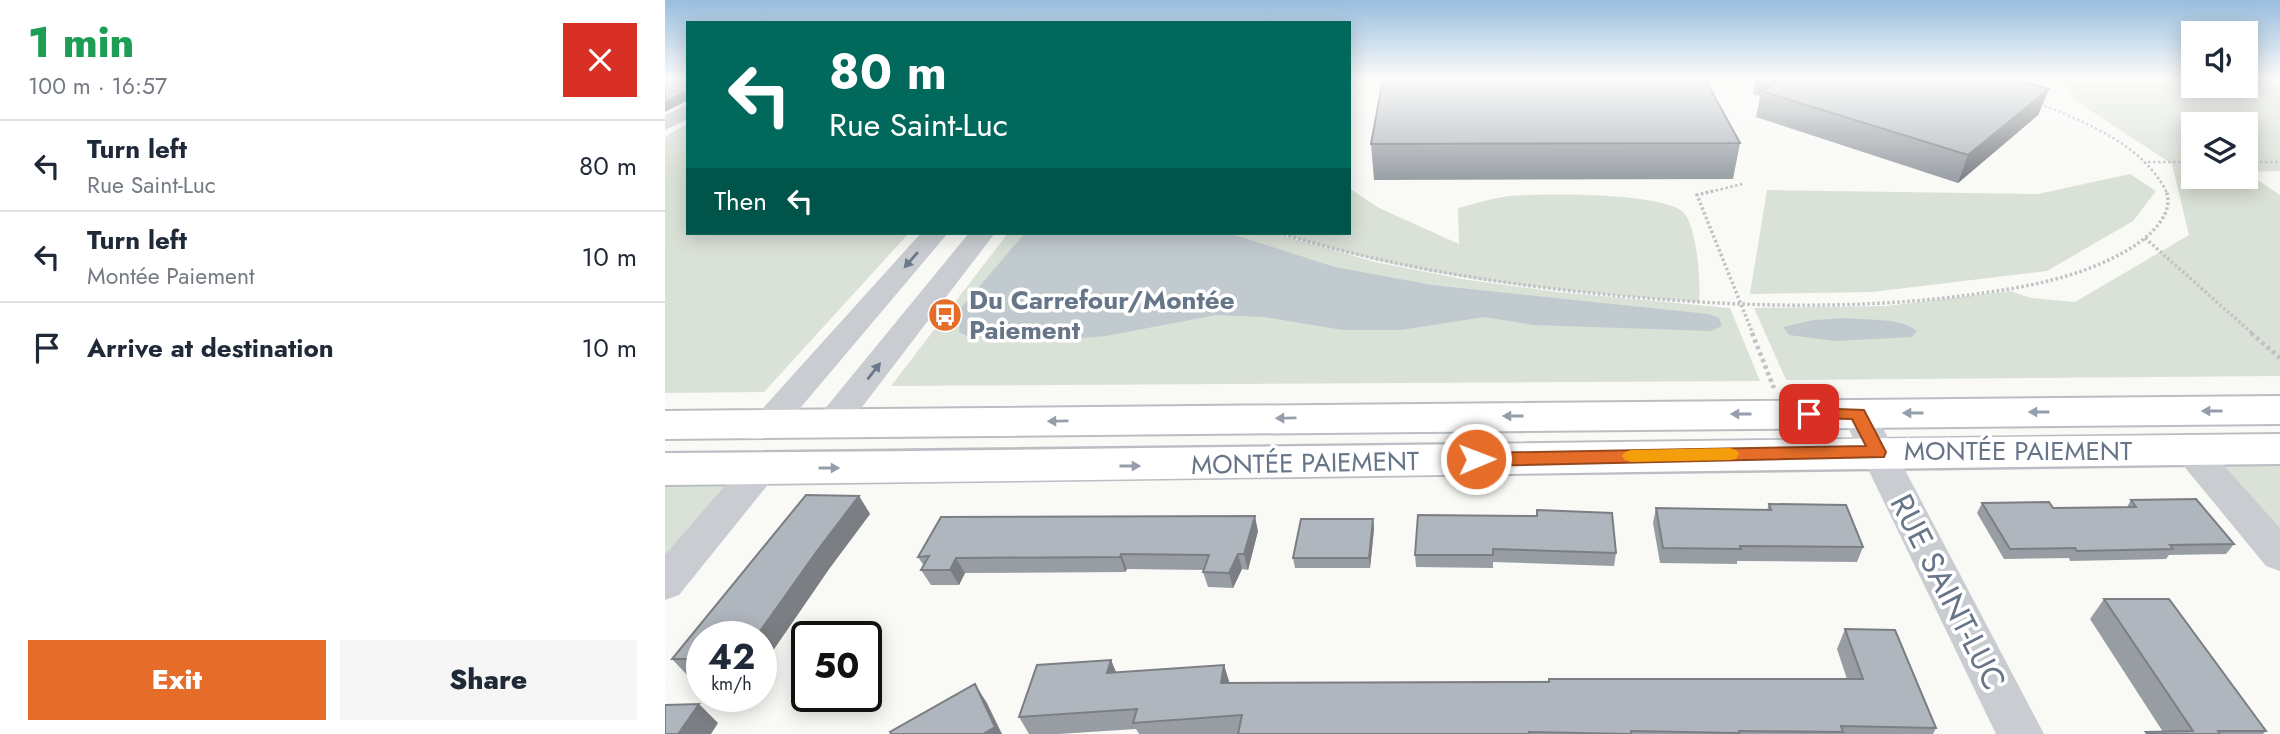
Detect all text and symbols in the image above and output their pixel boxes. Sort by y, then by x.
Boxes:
text: 1 min [28,12,134,73]
map controls [2181,21,2258,189]
button: sound [2181,21,2258,98]
button: close [563,23,637,97]
text: 80 m [829,37,947,107]
icon: left [714,49,805,140]
text: 100 m · 16:57 [28,69,167,103]
text: Rue Saint-Luc [829,102,1008,148]
button: layers [2181,112,2258,189]
text: Turn left [87,130,187,168]
icon: left [28,147,66,185]
text: 80 m [579,147,637,185]
text: Rue Saint-Luc [87,168,216,202]
text: Then [714,182,767,220]
icon: left [781,182,819,220]
text: Turn left [87,221,187,259]
icon: left [28,238,66,276]
text: 10 m [582,238,637,276]
one-way arrow [904,252,919,269]
text: Montée Paiement [87,259,255,293]
place label: Du Carrefour/Montée Paiement [969,281,1235,349]
bus stop icon: Du Carrefour/Montée Paiement [926,296,964,334]
icon: arrive [28,329,66,367]
text: Arrive at destination [87,329,334,367]
text: 10 m [582,329,637,367]
one-way arrow [866,362,881,380]
pin [1779,384,1839,444]
icon: arrive [1790,395,1828,433]
one-way arrow [2201,405,2223,417]
one-way arrow [2027,406,2049,418]
one-way arrow [1902,407,1924,419]
one-way arrow [1729,409,1751,420]
one-way arrow [1502,410,1524,422]
one-way arrow [1274,412,1296,424]
one-way arrow [1047,415,1069,427]
position arrow [1439,422,1513,496]
street label: MONTÉE PAIEMENT [1904,432,2132,470]
street label: MONTÉE PAIEMENT [1191,442,1419,484]
one-way arrow [1119,460,1141,472]
one-way arrow [818,462,840,474]
street label: RUE SAINT-LUC [1879,486,2017,698]
speed limit sign: 50 [791,621,882,712]
text: 42 [708,632,755,682]
button: Exit [28,640,326,720]
button: Share [340,640,637,720]
text: km/h [711,671,752,697]

